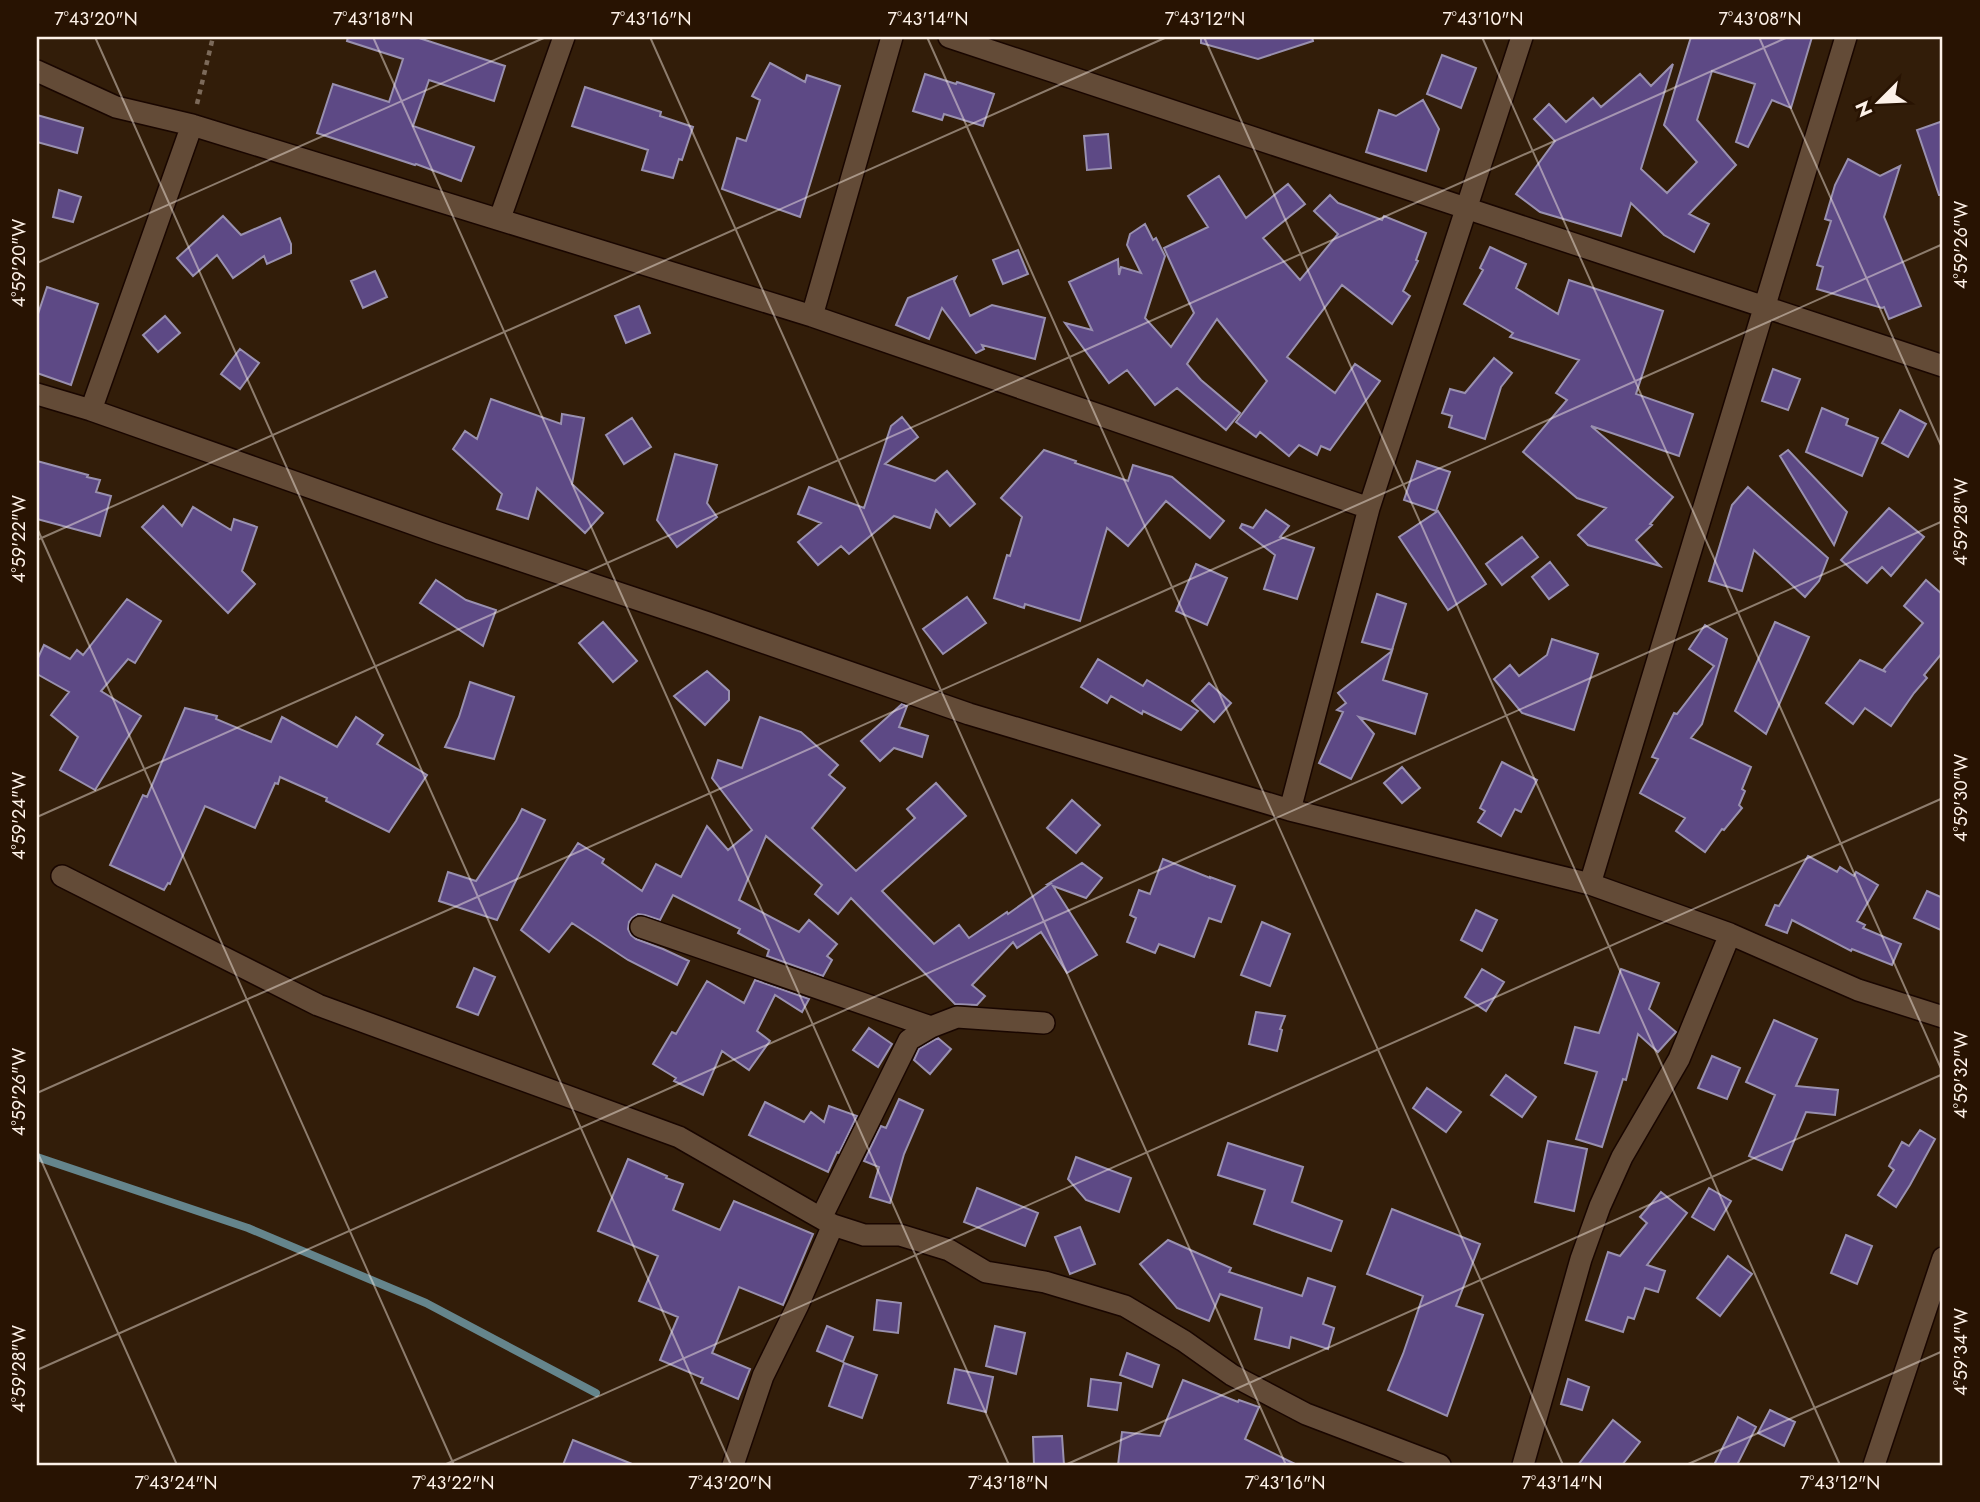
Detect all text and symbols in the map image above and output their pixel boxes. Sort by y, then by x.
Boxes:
text: 7°43'20"N [54,6,138,32]
text: 7°43'18"N [333,6,413,32]
text: 7°43'16"N [611,6,691,32]
text: 7°43'14"N [888,6,968,32]
text: 7°43'12"N [1165,6,1245,32]
text: 7°43'10"N [1442,6,1524,32]
text: 7°43'08"N [1719,6,1801,32]
north arrow [1843,66,1913,136]
text: N [1849,96,1879,121]
text: 4°59'26"W [1948,201,1974,289]
text: 4°59'20"W [6,219,32,307]
text: 4°59'28"W [1948,478,1974,566]
text: 4°59'22"W [6,495,32,583]
text: 4°59'30"W [1948,754,1974,842]
text: 4°59'24"W [6,772,32,860]
text: 4°59'32"W [1948,1031,1974,1119]
text: 4°59'26"W [6,1048,32,1136]
text: 4°59'34"W [1948,1308,1974,1396]
text: 4°59'28"W [6,1325,32,1413]
text: 7°43'24"N [135,1470,217,1496]
text: 7°43'22"N [412,1470,494,1496]
text: 7°43'20"N [688,1470,772,1496]
text: 7°43'18"N [968,1470,1048,1496]
text: 7°43'16"N [1245,1470,1325,1496]
text: 7°43'14"N [1522,1470,1602,1496]
text: 7°43'12"N [1800,1470,1880,1496]

